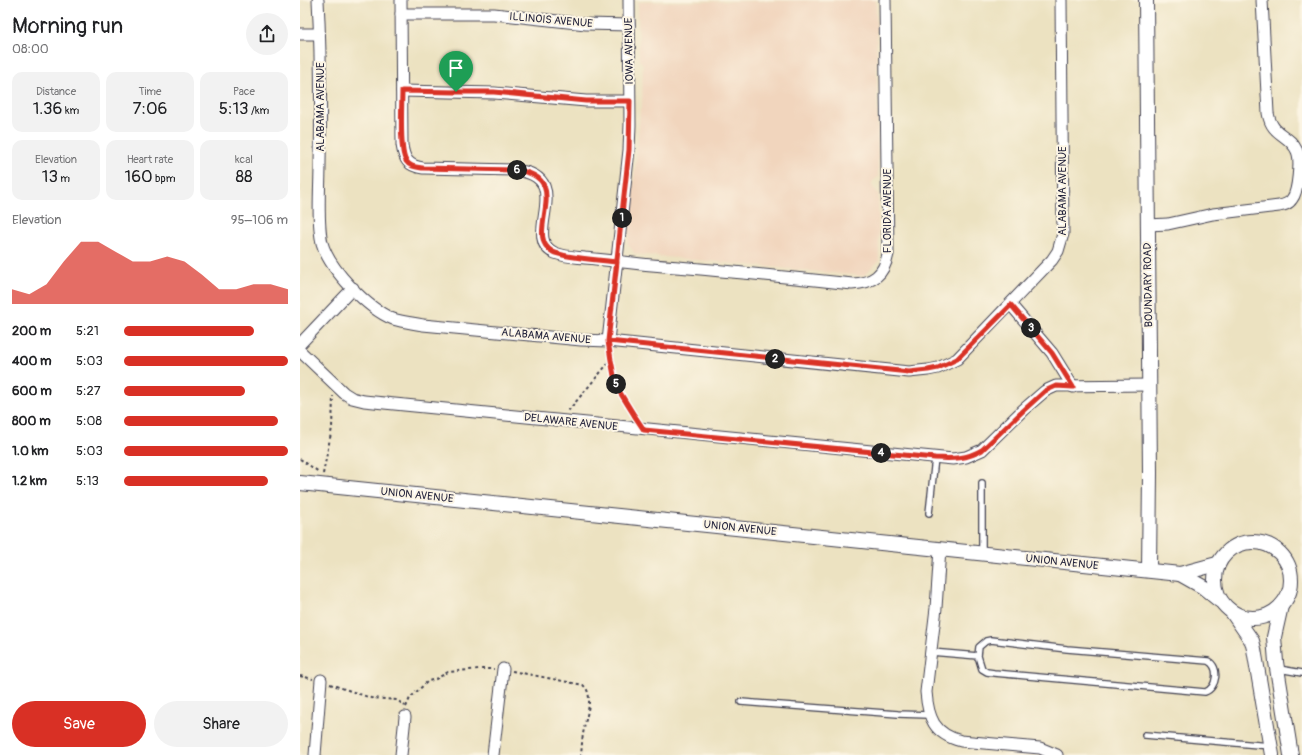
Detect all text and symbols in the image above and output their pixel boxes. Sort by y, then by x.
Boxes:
street label: ILLINOIS AVENUE [509,10,593,30]
text: Morning run [12,12,123,40]
button: share [246,13,288,55]
street label: IOWA AVENUE [622,17,636,85]
text: 08:00 [12,41,49,57]
pin [439,51,473,92]
icon: arrive [445,57,467,79]
street label: ALABAMA AVENUE [314,62,327,152]
text: Distance [36,85,76,98]
text: Time [139,85,162,98]
text: Pace [233,85,255,98]
text: 1.36 [33,98,63,119]
text: 7:06 [132,98,168,119]
text: 5:13 [219,98,249,119]
text: km [63,104,79,117]
text: /km [249,104,269,117]
street label: ALABAMA AVENUE [1056,146,1069,236]
text: Elevation [35,153,77,166]
text: Heart rate [127,153,173,166]
text: kcal [235,153,253,166]
pin: 6 [507,160,527,180]
text: 6 [514,163,520,176]
text: 13 [42,166,58,187]
text: 160 [125,166,153,187]
text: 88 [235,166,253,187]
street label: FLORIDA AVENUE [881,169,894,253]
text: m [58,172,70,185]
text: bpm [153,172,175,185]
pin: 1 [612,208,632,228]
text: 1 [620,211,624,224]
text: Elevation [12,212,62,228]
text: 95–106 m [231,212,288,228]
street label: BOUNDARY ROAD [1141,243,1155,327]
pin: 3 [1021,318,1041,338]
text: 3 [1028,321,1034,334]
text: 200 m [12,323,51,339]
text: 5:21 [76,323,99,339]
street label: ALABAMA AVENUE [501,326,591,346]
pin: 2 [765,349,785,369]
text: 2 [772,352,778,365]
text: 400 m [12,353,52,369]
text: 5:03 [76,353,103,369]
pin: 5 [606,374,626,394]
text: 5 [613,377,619,390]
text: 600 m [12,383,52,399]
text: 5:27 [76,383,101,399]
street label: DELAWARE AVENUE [523,411,619,433]
text: 800 m [12,413,51,429]
text: 5:08 [76,413,102,429]
text: 1.0 km [12,443,49,459]
text: 5:03 [76,443,103,459]
pin: 4 [871,443,891,463]
text: 4 [878,446,884,459]
text: 1.2 km [12,473,47,489]
text: 5:13 [76,473,99,489]
street label: UNION AVENUE [380,485,454,505]
street label: UNION AVENUE [703,518,777,538]
street label: UNION AVENUE [1025,552,1099,572]
button: Save [12,701,146,747]
button: Share [154,701,288,747]

